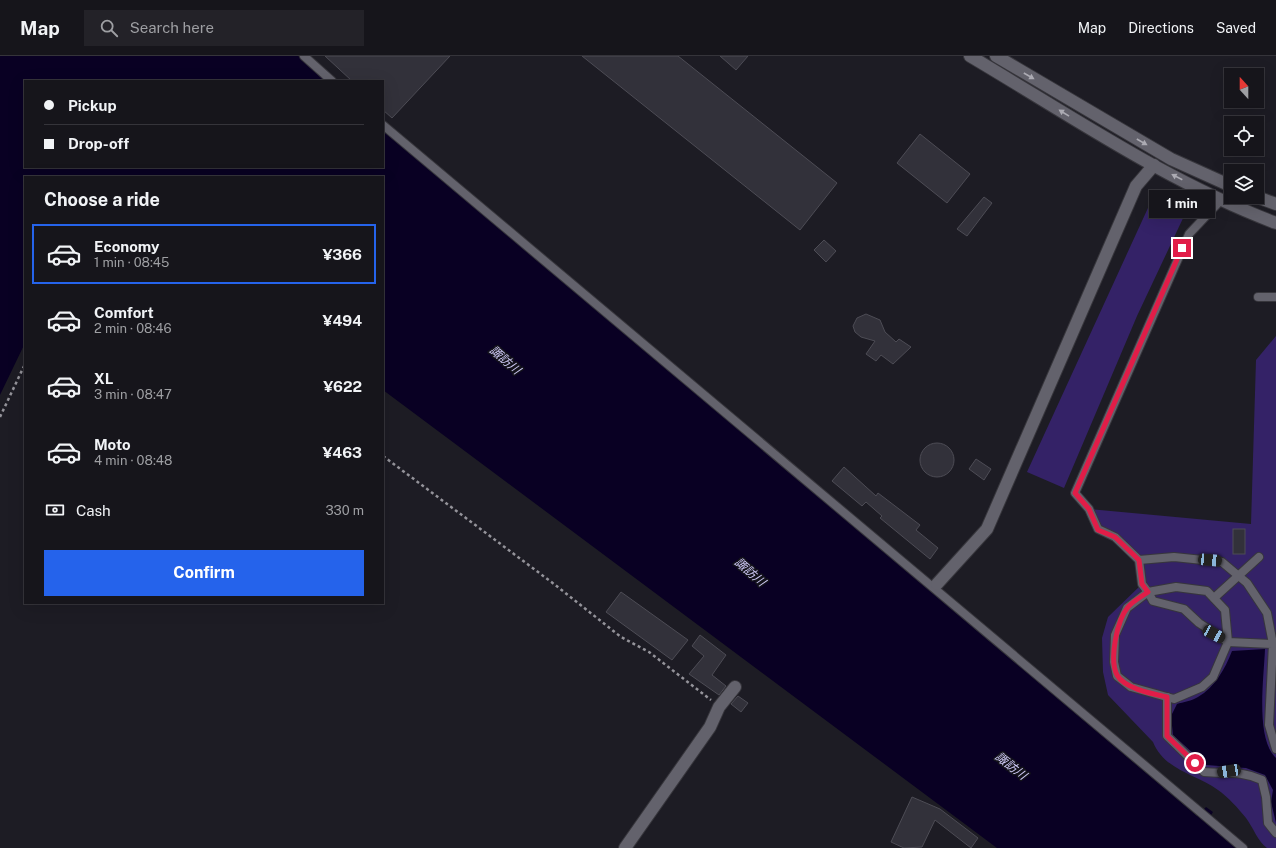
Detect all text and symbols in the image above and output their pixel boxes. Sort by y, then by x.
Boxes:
search box [84,10,364,46]
text: Map [20,17,60,39]
icon: search [98,17,120,39]
text: Search here [130,19,214,36]
text: Map [1078,20,1106,36]
text: Directions [1128,20,1194,36]
text: Saved [1216,20,1256,36]
north arrow [1224,68,1264,108]
map controls [1224,68,1264,204]
one-way arrow [1023,73,1035,80]
text: Pickup [68,97,117,114]
one-way arrow [1058,109,1070,116]
button: locate [1224,116,1264,156]
text: Drop-off [68,135,129,152]
one-way arrow [1136,138,1148,145]
button: layers [1224,164,1264,204]
one-way arrow [1171,174,1183,180]
text: Choose a ride [44,189,160,210]
callout: 1 min [1149,190,1215,218]
text: 1 min [1166,196,1198,211]
icon: car [46,236,82,272]
text: Economy [94,238,159,255]
route end [1173,239,1191,257]
text: ¥366 [322,246,362,263]
text: 1 min · 08:45 [94,255,169,270]
icon: car [46,302,82,338]
text: Comfort [94,304,154,321]
text: ¥494 [323,312,362,329]
text: 2 min · 08:46 [94,321,172,336]
water label: 諏訪川 [487,343,525,378]
icon: car [46,368,82,404]
text: XL [94,370,113,387]
text: ¥622 [323,378,362,395]
text: 3 min · 08:47 [94,387,172,402]
icon: car [46,434,82,470]
text: Moto [94,436,131,453]
text: ¥463 [322,444,362,461]
text: 4 min · 08:48 [94,453,172,468]
icon: cash [44,499,66,521]
text: Cash [76,502,111,519]
text: 330 m [325,503,364,518]
button: Confirm [44,550,364,596]
car [1198,553,1222,567]
water label: 諏訪川 [732,555,770,590]
car [1201,623,1227,645]
water label: 諏訪川 [993,749,1031,784]
route start [1186,754,1204,772]
car [1216,763,1242,779]

